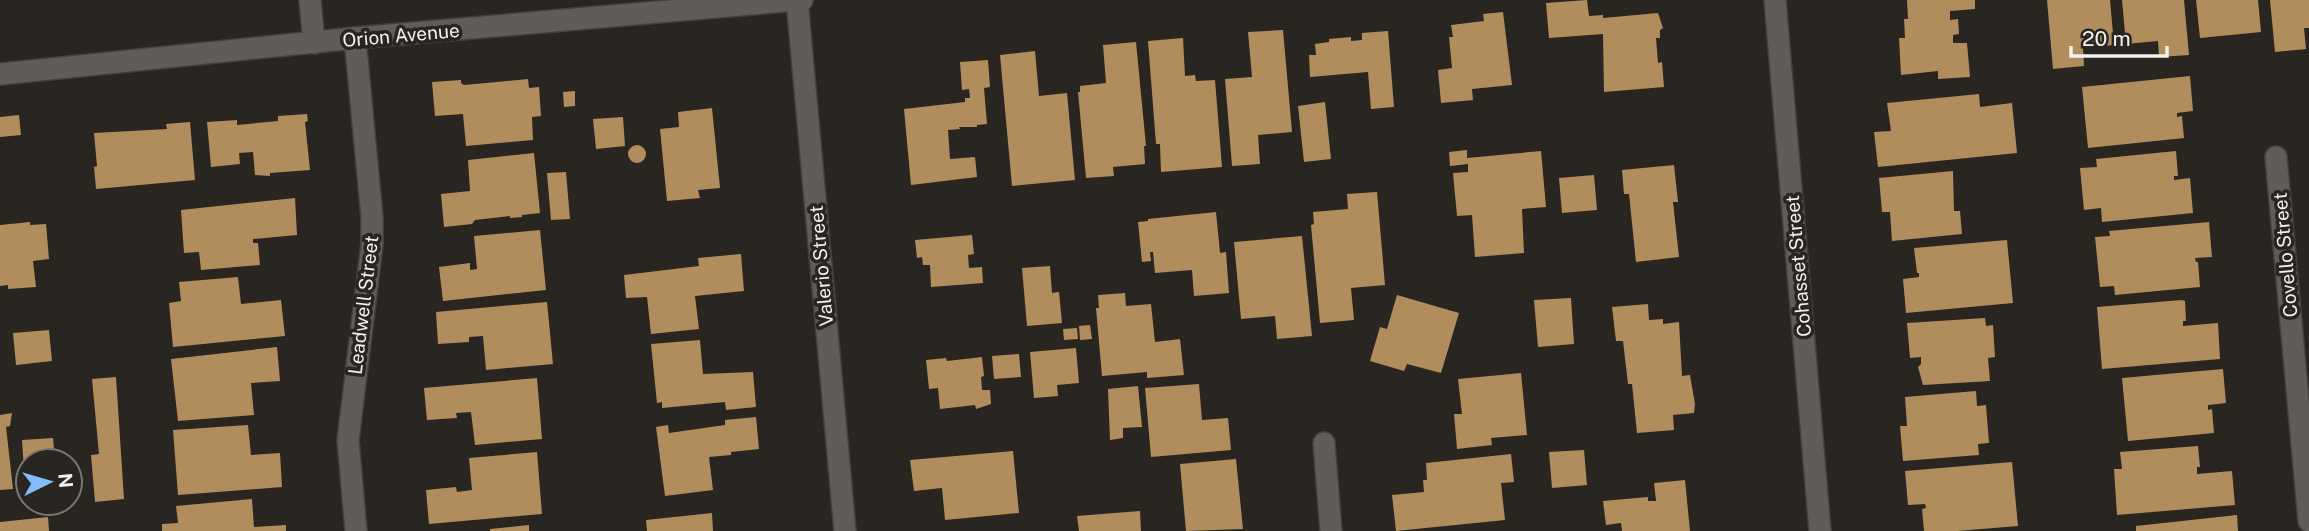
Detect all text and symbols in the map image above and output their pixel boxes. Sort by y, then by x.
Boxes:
scale bar [2071,14,2167,58]
street label: Orion Avenue [341,19,461,51]
text: 20 m [2082,26,2131,51]
street label: Covello Street [2269,192,2301,318]
street label: Cohasset Street [1781,194,1815,338]
street label: Valerio Street [805,205,837,327]
street label: Leadwell Street [344,234,382,376]
north arrow [14,447,84,517]
text: N [54,472,78,489]

